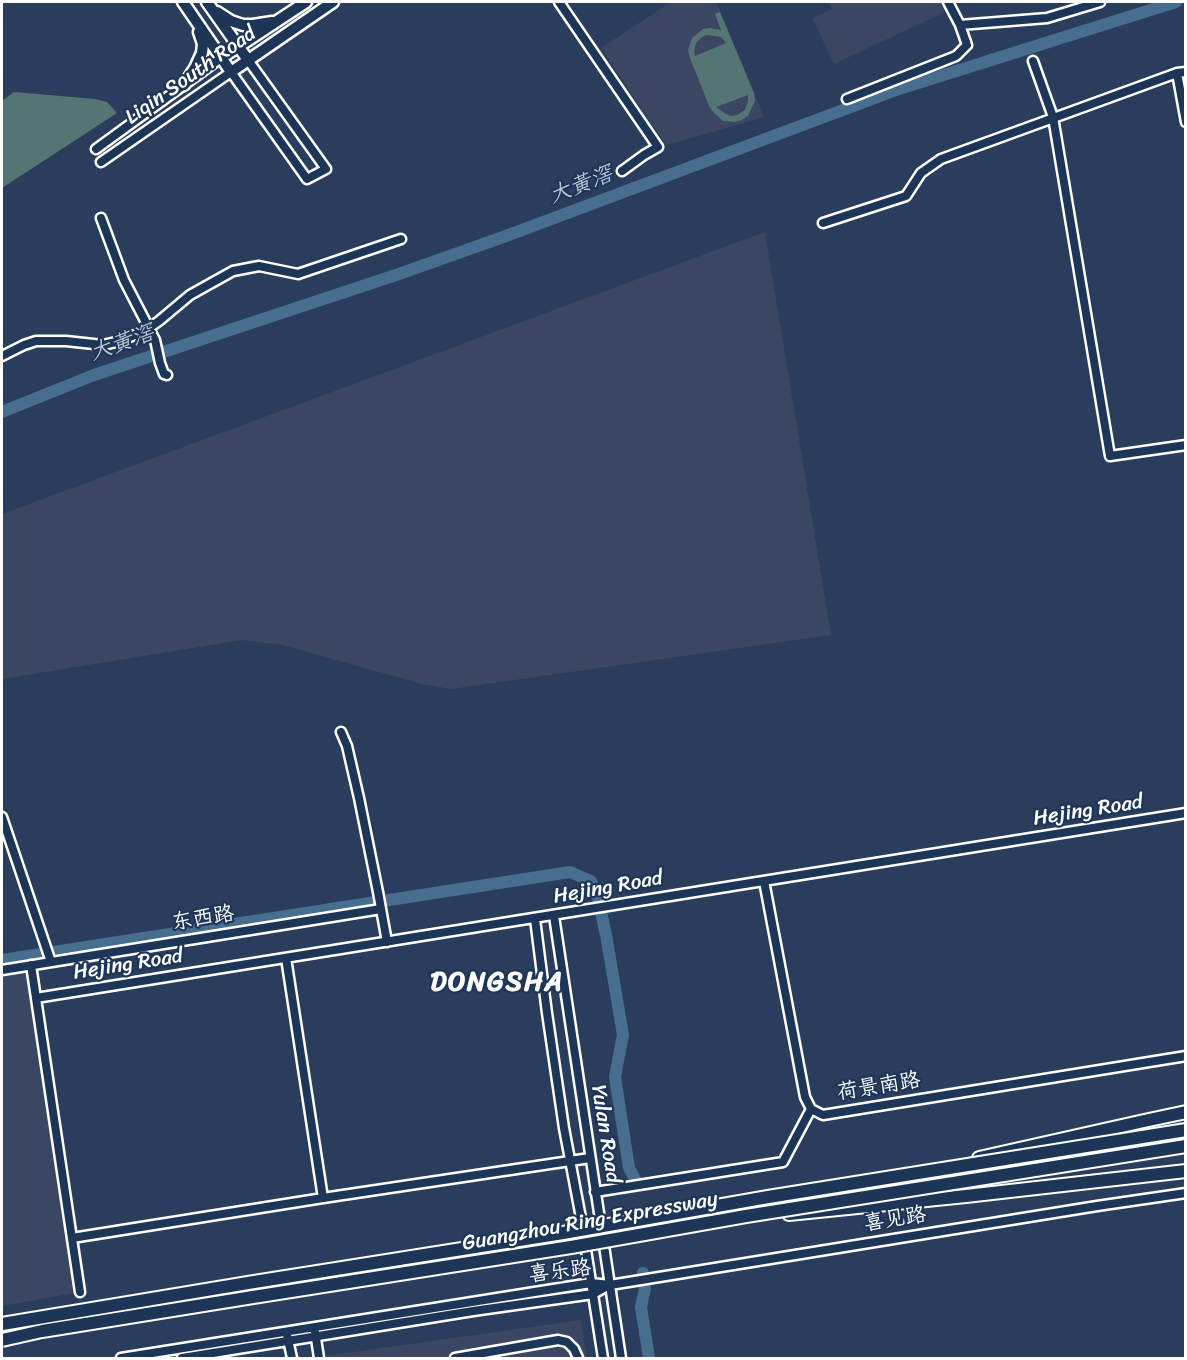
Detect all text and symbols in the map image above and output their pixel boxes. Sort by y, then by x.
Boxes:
street label: Liqin South Road [121,21,261,131]
water label: 大黄滘 [545,162,617,210]
water label: 大黄滘 [87,321,157,367]
street label: Hejing Road [1031,790,1145,832]
street label: Hejing Road [551,866,665,910]
street label: 东西路 [170,902,236,936]
street label: Hejing Road [71,944,185,986]
district label: DONGSHA [430,967,564,999]
street label: 荷景南路 [836,1068,922,1106]
street label: Yulan Road [585,1083,625,1185]
street label: Guangzhou Ring Expressway [460,1187,720,1257]
street label: 喜见路 [862,1203,928,1237]
street label: 喜乐路 [527,1256,593,1288]

